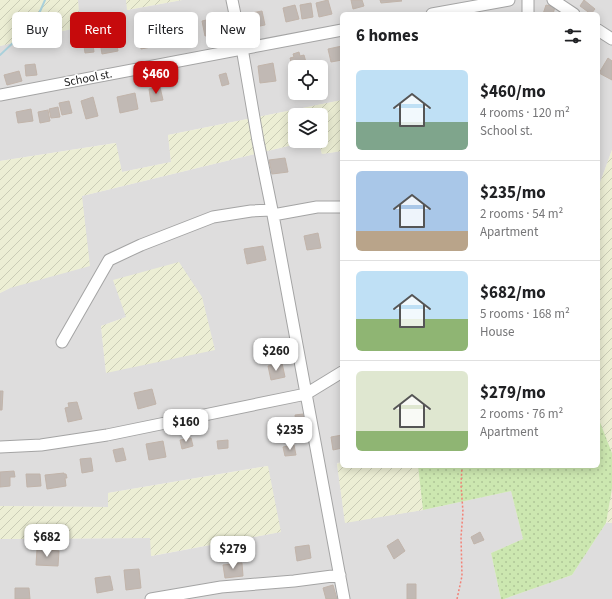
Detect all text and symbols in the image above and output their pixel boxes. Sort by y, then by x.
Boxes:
chip: Buy [12,12,62,48]
chip: Rent [70,12,126,48]
chip: Filters [134,12,198,48]
chip: New [206,12,260,48]
text: 6 homes [356,24,418,48]
icon: filters [562,25,584,47]
map controls [288,60,328,148]
button: locate [288,60,328,100]
pin: $460 [132,61,180,95]
street label: School st. [63,65,114,91]
text: $460 [142,65,170,83]
text: $460/mo [480,80,546,104]
icon: home [388,86,436,134]
text: 4 rooms · 120 m² [480,104,570,122]
button: layers [288,108,328,148]
text: School st. [480,122,533,140]
text: $235/mo [480,181,546,205]
icon: home [388,187,436,235]
text: 2 rooms · 54 m² [480,205,563,223]
text: Apartment [480,223,538,241]
text: $682/mo [480,281,546,305]
icon: home [388,287,436,335]
text: 5 rooms · 168 m² [480,305,570,323]
text: House [480,323,515,341]
pin: $260 [252,338,300,372]
text: $260 [262,342,290,360]
text: $279/mo [480,381,546,405]
icon: home [388,387,436,435]
text: 2 rooms · 76 m² [480,405,563,423]
pin: $160 [162,409,210,443]
text: $160 [172,413,200,431]
pin: $235 [266,417,314,451]
text: $235 [276,421,304,439]
text: Apartment [480,423,538,441]
pin: $682 [23,524,71,558]
text: $682 [33,528,61,546]
pin: $279 [209,536,257,570]
text: $279 [219,540,247,558]

